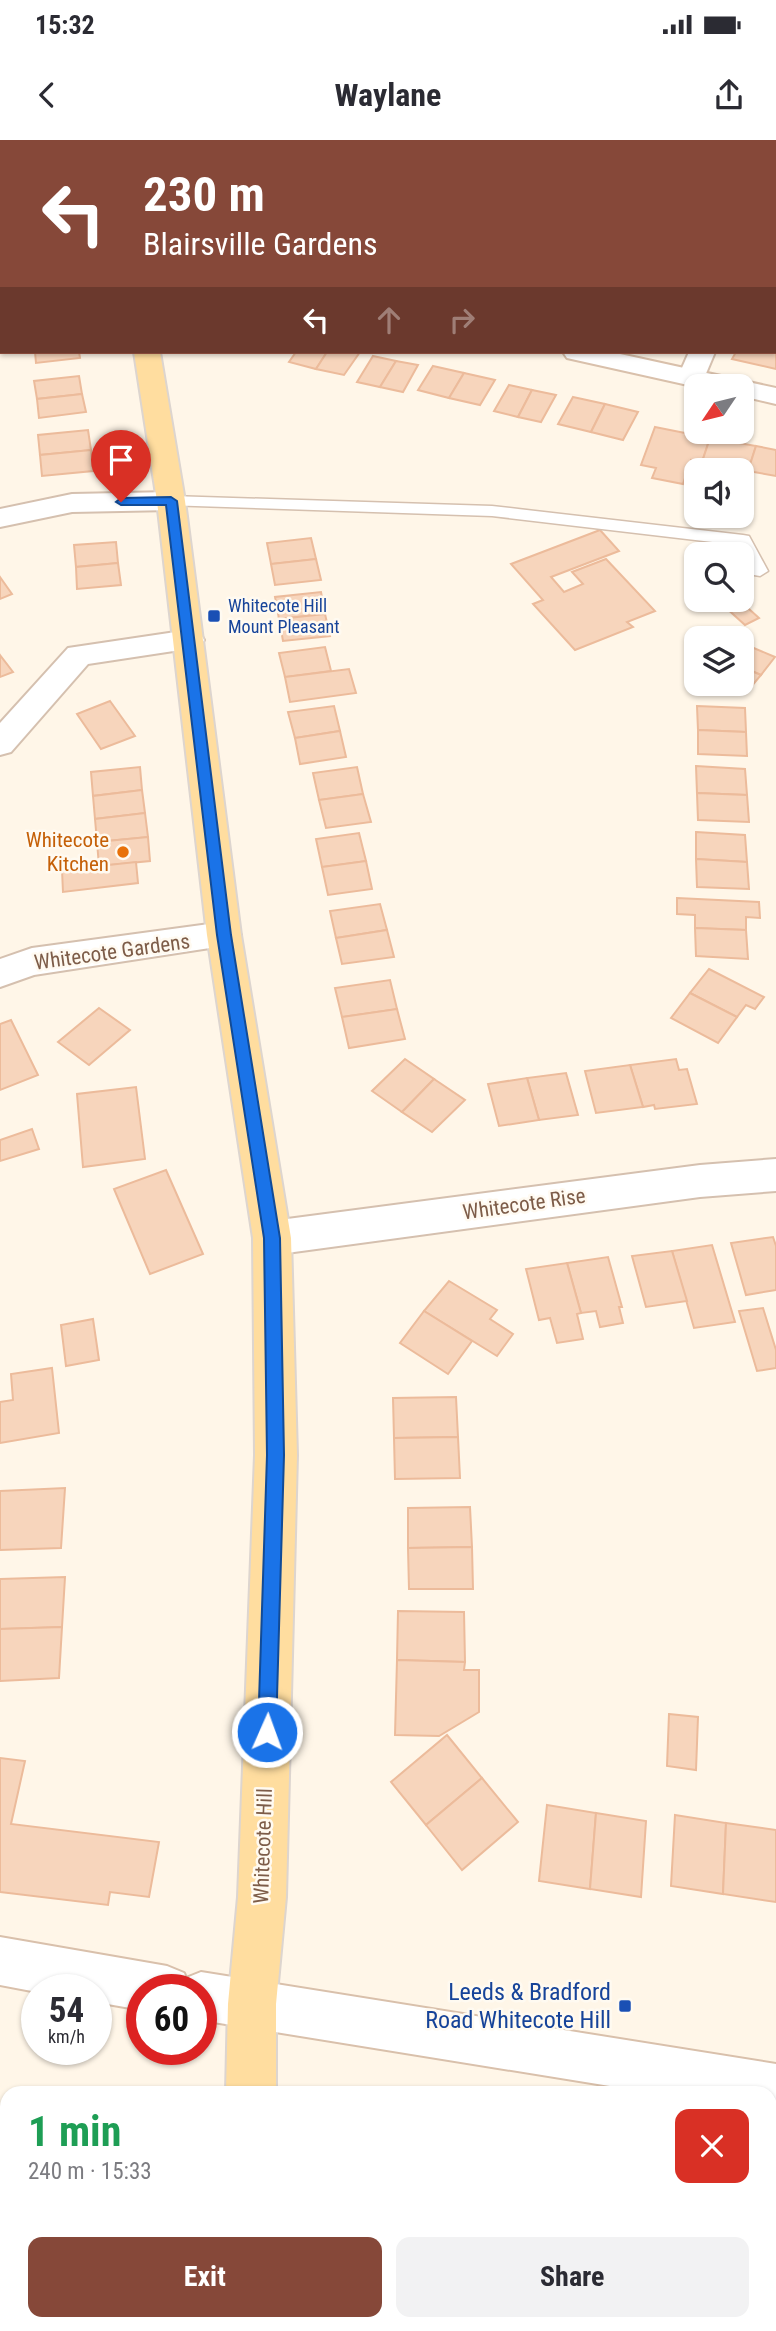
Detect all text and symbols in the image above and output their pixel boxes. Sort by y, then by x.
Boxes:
text: 15:32 [35,10,95,40]
icon: back [28,76,66,114]
text: Waylane [335,76,441,114]
icon: share [710,76,748,114]
text: 230 m [143,166,265,223]
icon: left [28,168,119,259]
text: Blairsville Gardens [143,225,378,263]
icon: left [297,301,335,339]
icon: ahead [370,301,408,339]
icon: right [443,301,481,339]
north arrow [684,374,754,444]
map controls [684,374,754,696]
pin [91,430,151,502]
icon: arrive [102,441,140,479]
button: sound [684,458,754,528]
button: search [684,542,754,612]
place label: Whitecote Hill Mount Pleasant [228,595,340,637]
marker: Whitecote Hill Mount Pleasant [206,608,222,624]
button: layers [684,626,754,696]
place label: Whitecote Kitchen [26,828,109,876]
marker: Whitecote Kitchen [115,844,131,860]
street label: Whitecote Gardens [33,929,191,975]
street label: Whitecote Rise [461,1184,587,1224]
position arrow [230,1695,304,1769]
street label: Whitecote Hill [249,1788,277,1904]
speed limit sign: 60 [126,1974,217,2065]
place label: Leeds & Bradford Road Whitecote Hill [425,1978,611,2034]
text: 54 [49,1990,84,2031]
marker: Leeds & Bradford Road Whitecote Hill [617,1998,633,2014]
text: km/h [48,2026,85,2047]
text: 1 min [28,2107,121,2156]
button: close [675,2109,749,2183]
text: 240 m · 15:33 [28,2158,152,2185]
button: Exit [28,2237,382,2317]
button: Share [396,2237,749,2317]

